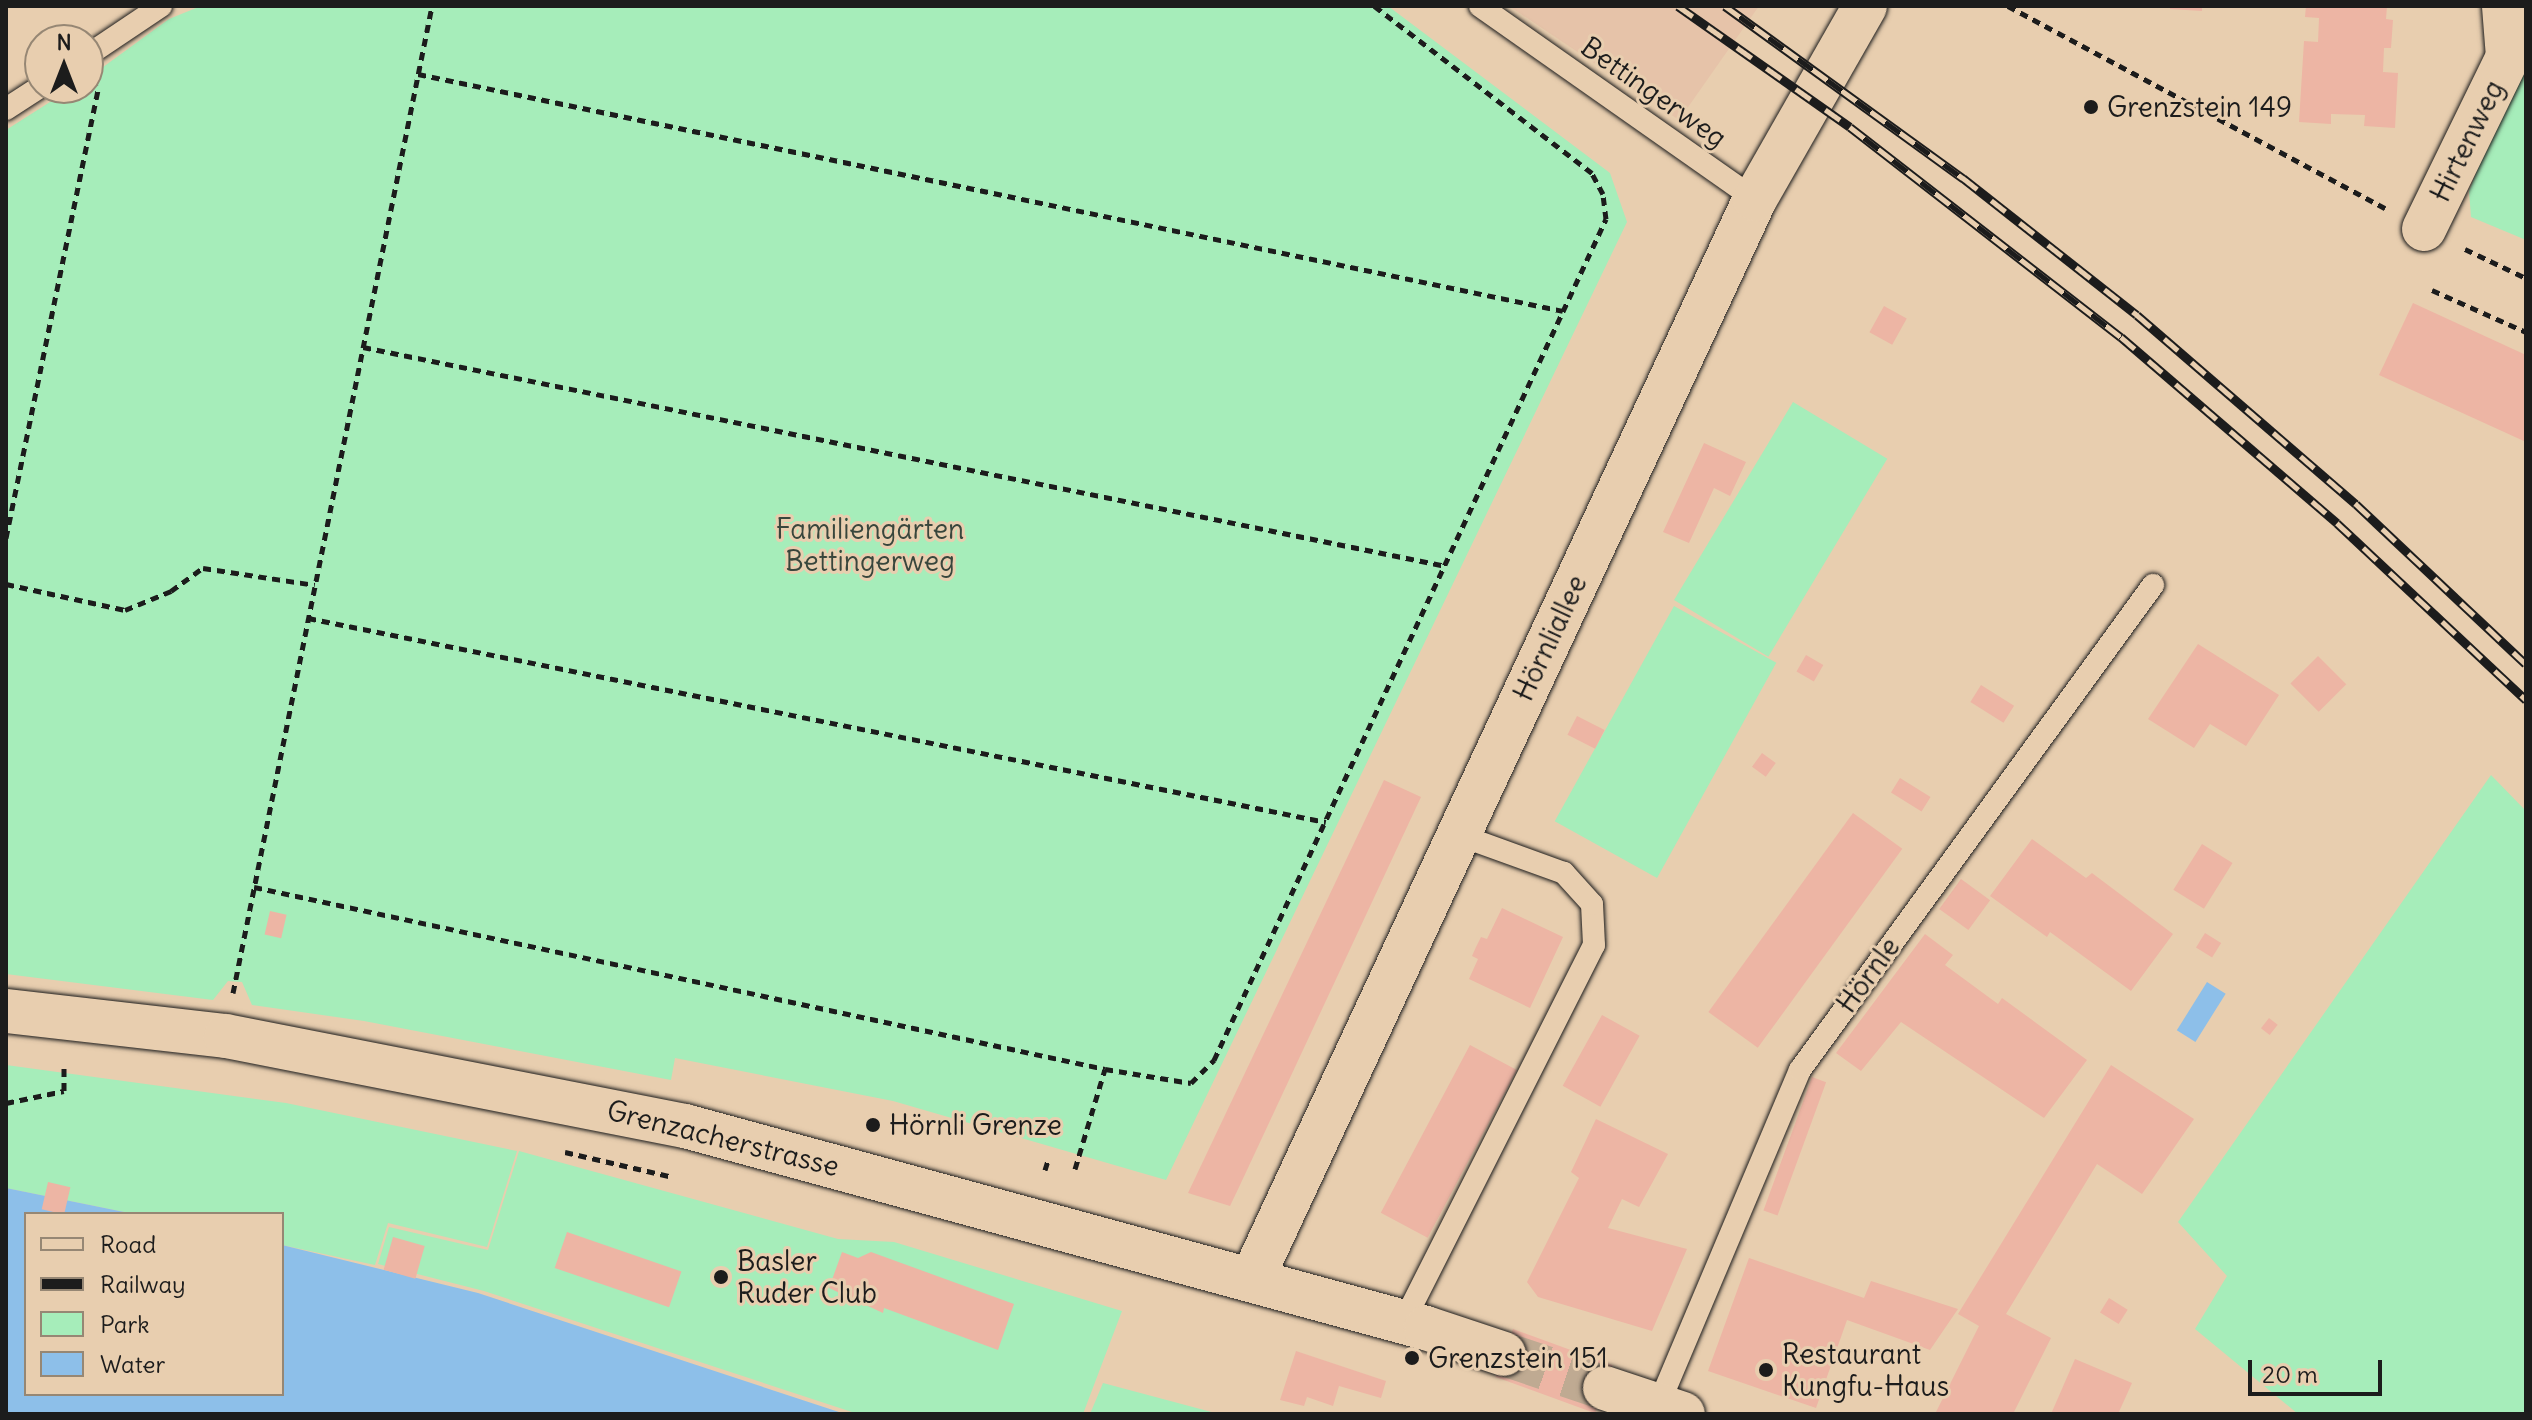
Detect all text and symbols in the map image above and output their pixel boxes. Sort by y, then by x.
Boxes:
north arrow [24,24,104,104]
text: N [56,28,72,56]
street label: Bettingerweg [1575,30,1733,154]
street label: Hirtenweg [2423,75,2511,207]
place label: Grenzstein 149 [2107,90,2292,124]
marker: Grenzstein 149 [2082,98,2100,116]
park label: Familiengärten Bettingerweg [776,512,964,578]
street label: Hörnliallee [1506,570,1594,706]
street label: Hörnle [1829,931,1907,1019]
street label: Grenzacherstrasse [604,1093,842,1183]
place label: Hörnli Grenze [889,1108,1062,1142]
marker: Hörnli Grenze [864,1116,882,1134]
legend [24,1212,284,1396]
text: Road [100,1229,156,1259]
place label: Basler Ruder Club [737,1244,877,1310]
marker: Basler Ruder Club [712,1268,730,1286]
text: Railway [100,1269,186,1299]
text: Park [100,1309,150,1339]
place label: Restaurant Kungfu-Haus [1782,1337,1949,1403]
place label: Grenzstein 151 [1428,1341,1608,1375]
scale bar [2252,1344,2386,1394]
text: Water [100,1349,165,1379]
marker: Grenzstein 151 [1403,1349,1421,1367]
text: 20 m [2262,1359,2318,1389]
marker: Restaurant Kungfu-Haus [1757,1361,1775,1379]

